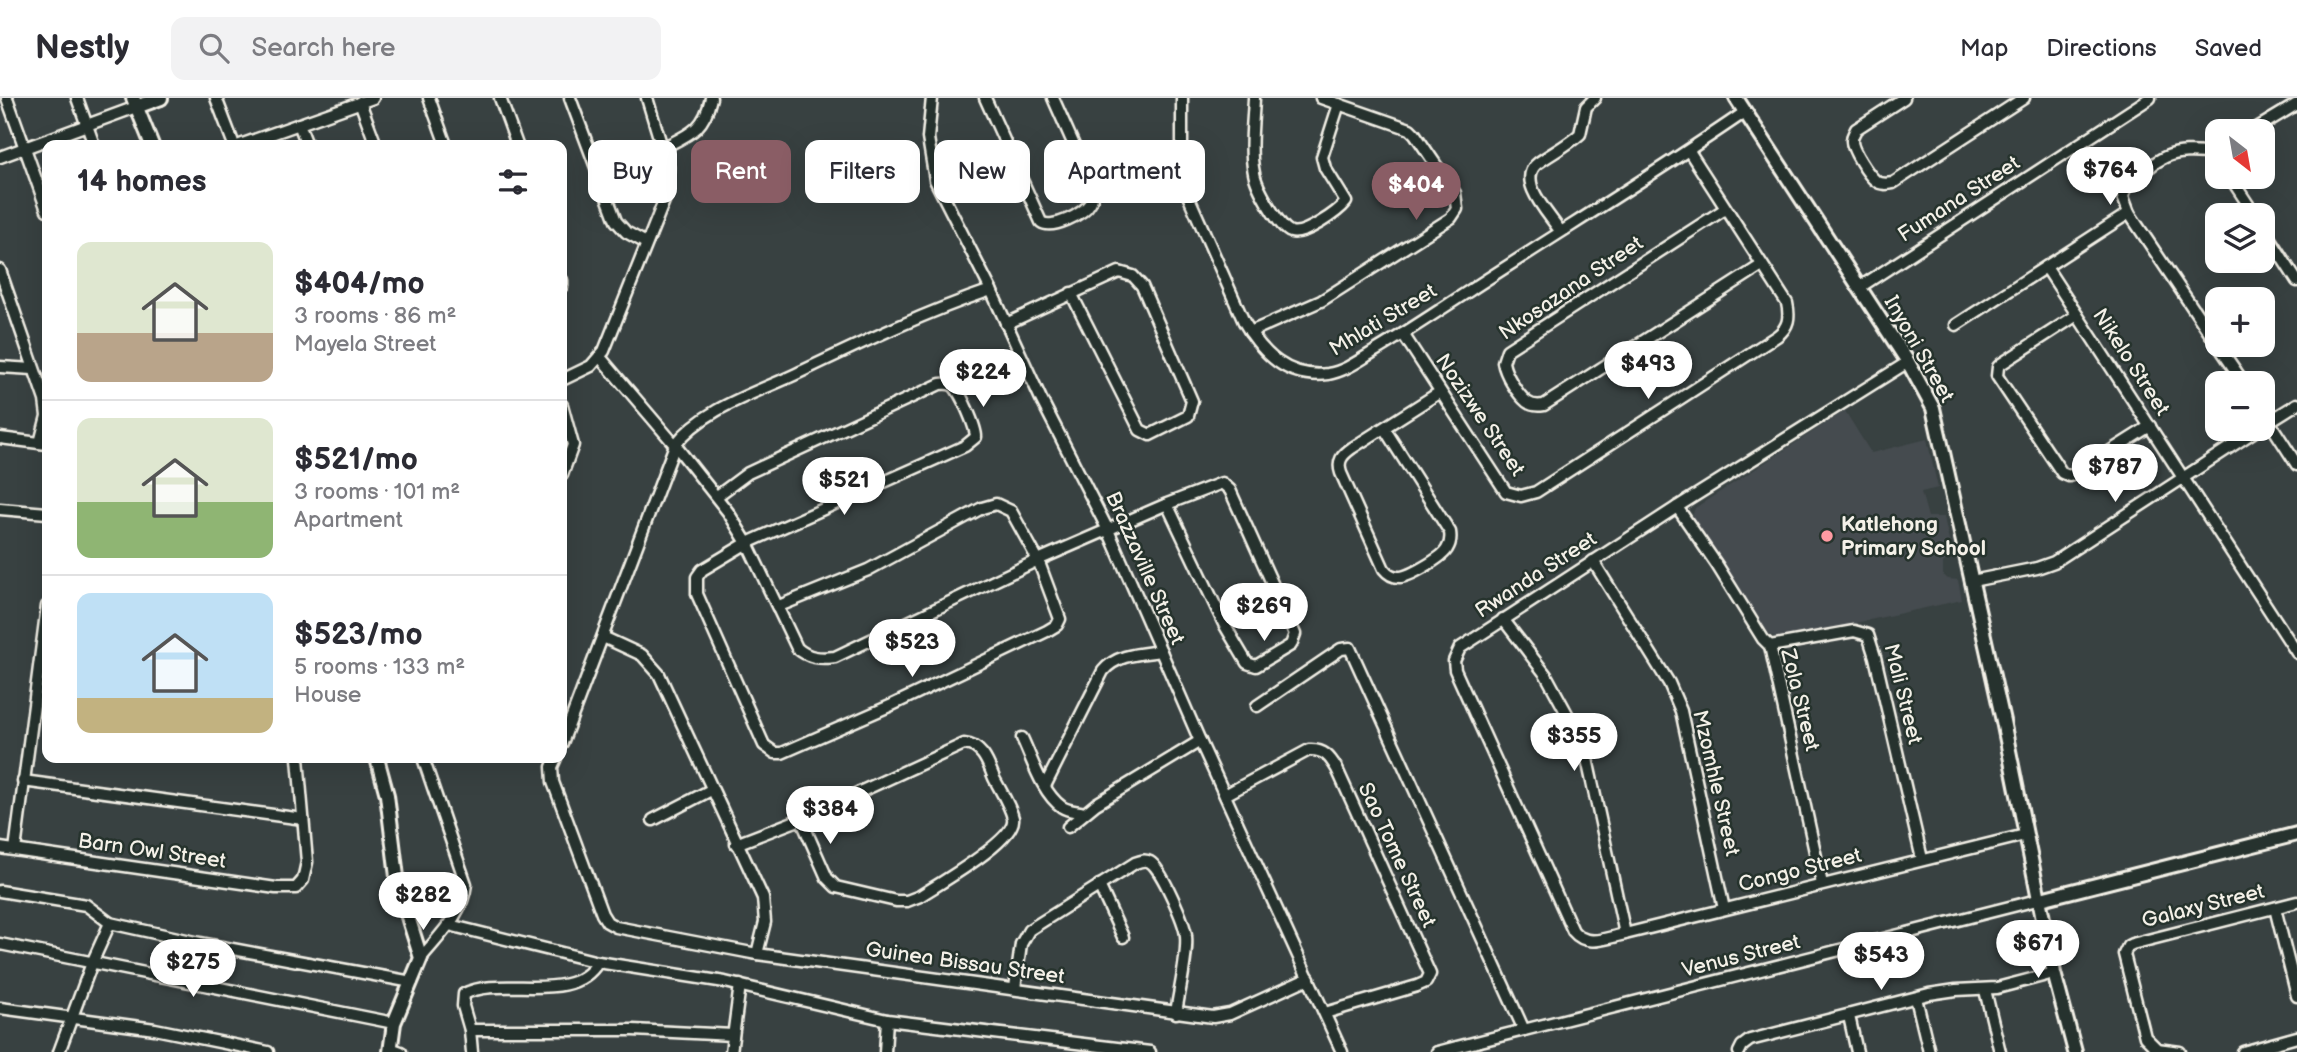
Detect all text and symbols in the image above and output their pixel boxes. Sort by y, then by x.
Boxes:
search box [171,17,661,80]
text: Nestly [35,28,129,68]
icon: search [195,29,233,67]
text: Search here [251,33,395,64]
text: Map [1960,34,2008,63]
text: Directions [2046,34,2157,63]
text: Saved [2195,34,2262,63]
north arrow [2205,119,2275,189]
map controls [2205,119,2275,441]
chip: Buy [588,140,677,203]
chip: Rent [691,140,791,203]
chip: Filters [805,140,920,203]
chip: New [934,140,1030,203]
chip: Apartment [1044,140,1205,203]
pin: $764 [2069,148,2151,207]
street label: Fumana Street [1894,150,2025,248]
text: $764 [2082,156,2138,184]
pin: $404 [1375,162,1457,222]
icon: filters [494,163,532,201]
text: 14 homes [77,164,206,200]
text: $404 [1388,171,1444,199]
button: layers [2205,203,2275,273]
street label: Nkosazana Street [1494,230,1648,345]
text: $404/mo [294,266,425,302]
icon: home [133,270,217,354]
street label: Mhlati Street [1325,278,1442,362]
button: + [2205,287,2275,357]
street label: Inyoni Street [1878,291,1960,407]
text: 3 rooms · 86 m² [294,302,456,330]
street label: Nikelo Street [2087,304,2175,421]
text: Mayela Street [294,330,436,358]
pin: $493 [1607,342,1689,401]
street label: Nozizwe Street [1430,349,1530,481]
pin: $224 [942,350,1024,409]
text: $493 [1620,350,1676,378]
text: $224 [955,358,1011,386]
button: − [2205,371,2275,441]
text: $521/mo [294,442,418,478]
pin: $787 [2074,444,2156,504]
icon: home [133,446,217,530]
text: $787 [2088,453,2142,481]
pin: $521 [803,458,885,517]
text: $521 [818,466,870,494]
text: 3 rooms · 101 m² [294,478,460,506]
street label: Brazzaville Street [1100,488,1190,649]
text: Apartment [294,506,403,534]
place label: Katlehong Primary School [1841,512,1986,561]
street label: Rwanda Street [1471,526,1602,623]
marker: Katlehong Primary School [1819,528,1835,544]
pin: $269 [1223,584,1305,643]
text: $269 [1236,592,1292,620]
text: $523/mo [294,617,423,653]
pin: $523 [871,620,953,679]
icon: home [133,621,217,705]
text: $523 [884,628,940,656]
street label: Mali Street [1878,641,1928,747]
street label: Zola Street [1775,645,1825,754]
text: 5 rooms · 133 m² [294,653,465,681]
text: House [294,681,361,709]
street label: Mzomhle Street [1687,708,1745,859]
pin: $355 [1533,714,1615,773]
text: $355 [1546,722,1602,750]
street label: Sao Tome Street [1353,779,1442,932]
pin: $384 [789,786,871,846]
text: $384 [802,795,858,823]
street label: Barn Owl Street [76,828,228,874]
street label: Congo Street [1736,843,1865,897]
pin: $282 [382,872,464,932]
street label: Galaxy Street [2139,879,2267,933]
text: $282 [395,881,451,909]
pin: $671 [1997,920,2079,980]
street label: Venus Street [1679,929,1803,983]
text: $671 [2012,929,2064,957]
pin: $543 [1840,932,1922,992]
street label: Guinea Bissau Street [864,937,1067,989]
pin: $275 [152,940,234,999]
text: $543 [1853,941,1909,969]
text: $275 [166,948,220,976]

